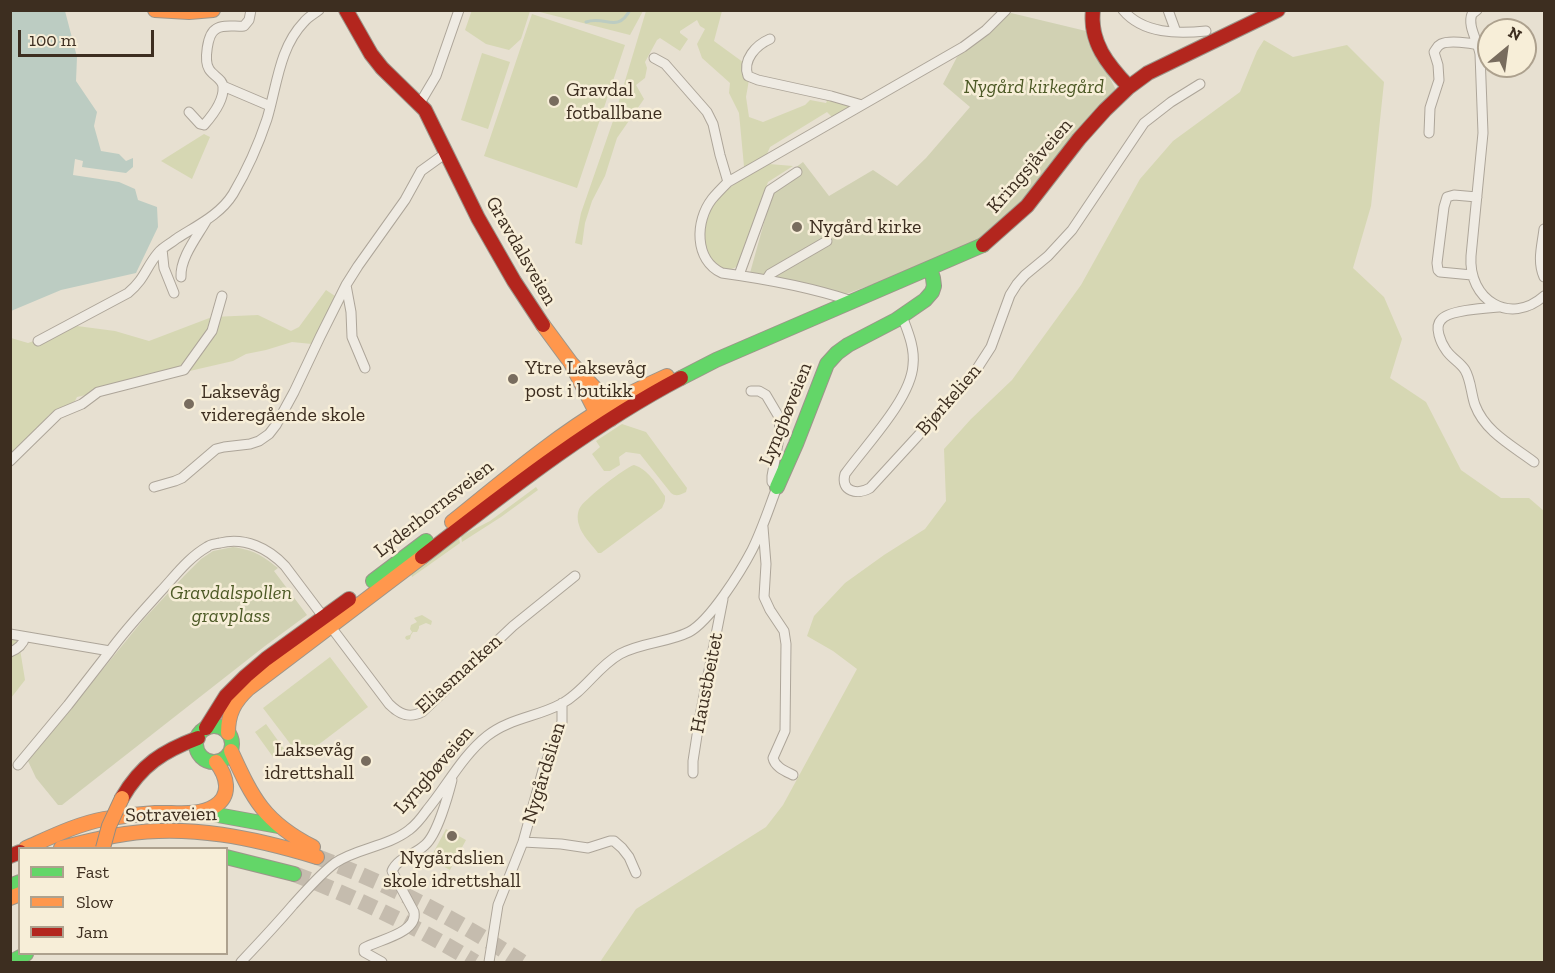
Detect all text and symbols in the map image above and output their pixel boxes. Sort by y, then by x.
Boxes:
scale bar [21,18,158,56]
north arrow [1477,18,1537,78]
text: N [1505,22,1525,45]
text: 100 m [29,29,76,51]
park label: Nygård kirkegård [964,75,1104,99]
place label: Gravdal fotballbane [566,78,662,125]
marker: Gravdal fotballbane [547,94,561,108]
street label: Kringsjåveien [982,114,1078,218]
street label: Gravdalsveien [480,192,562,310]
place label: Nygård kirke [809,215,921,239]
marker: Nygård kirke [790,220,804,234]
place label: Ytre Laksevåg post i butikk [525,356,646,403]
street label: Lyngbøveien [754,359,818,469]
street label: Bjørkelien [911,359,987,441]
marker: Ytre Laksevåg post i butikk [506,372,520,386]
place label: Laksevåg videregående skole [201,380,365,427]
marker: Laksevåg videregående skole [182,397,196,411]
street label: Lyderhornsveien [370,455,498,563]
park label: Gravdalspollen gravplass [170,581,292,628]
street label: Eliasmarken [411,629,507,719]
street label: Haustbeitet [686,631,728,735]
street label: Nygårdslien [517,719,571,827]
street label: Lyngbøveien [389,721,479,819]
place label: Laksevåg idrettshall [265,738,354,785]
marker: Laksevåg idrettshall [359,754,373,768]
street label: Sotraveien [125,802,217,828]
marker: Nygårdslien skole idrettshall [445,829,459,843]
place label: Nygårdslien skole idrettshall [383,846,521,893]
legend [18,847,228,955]
text: Fast [76,861,109,883]
text: Slow [76,891,113,913]
text: Jam [76,921,108,943]

